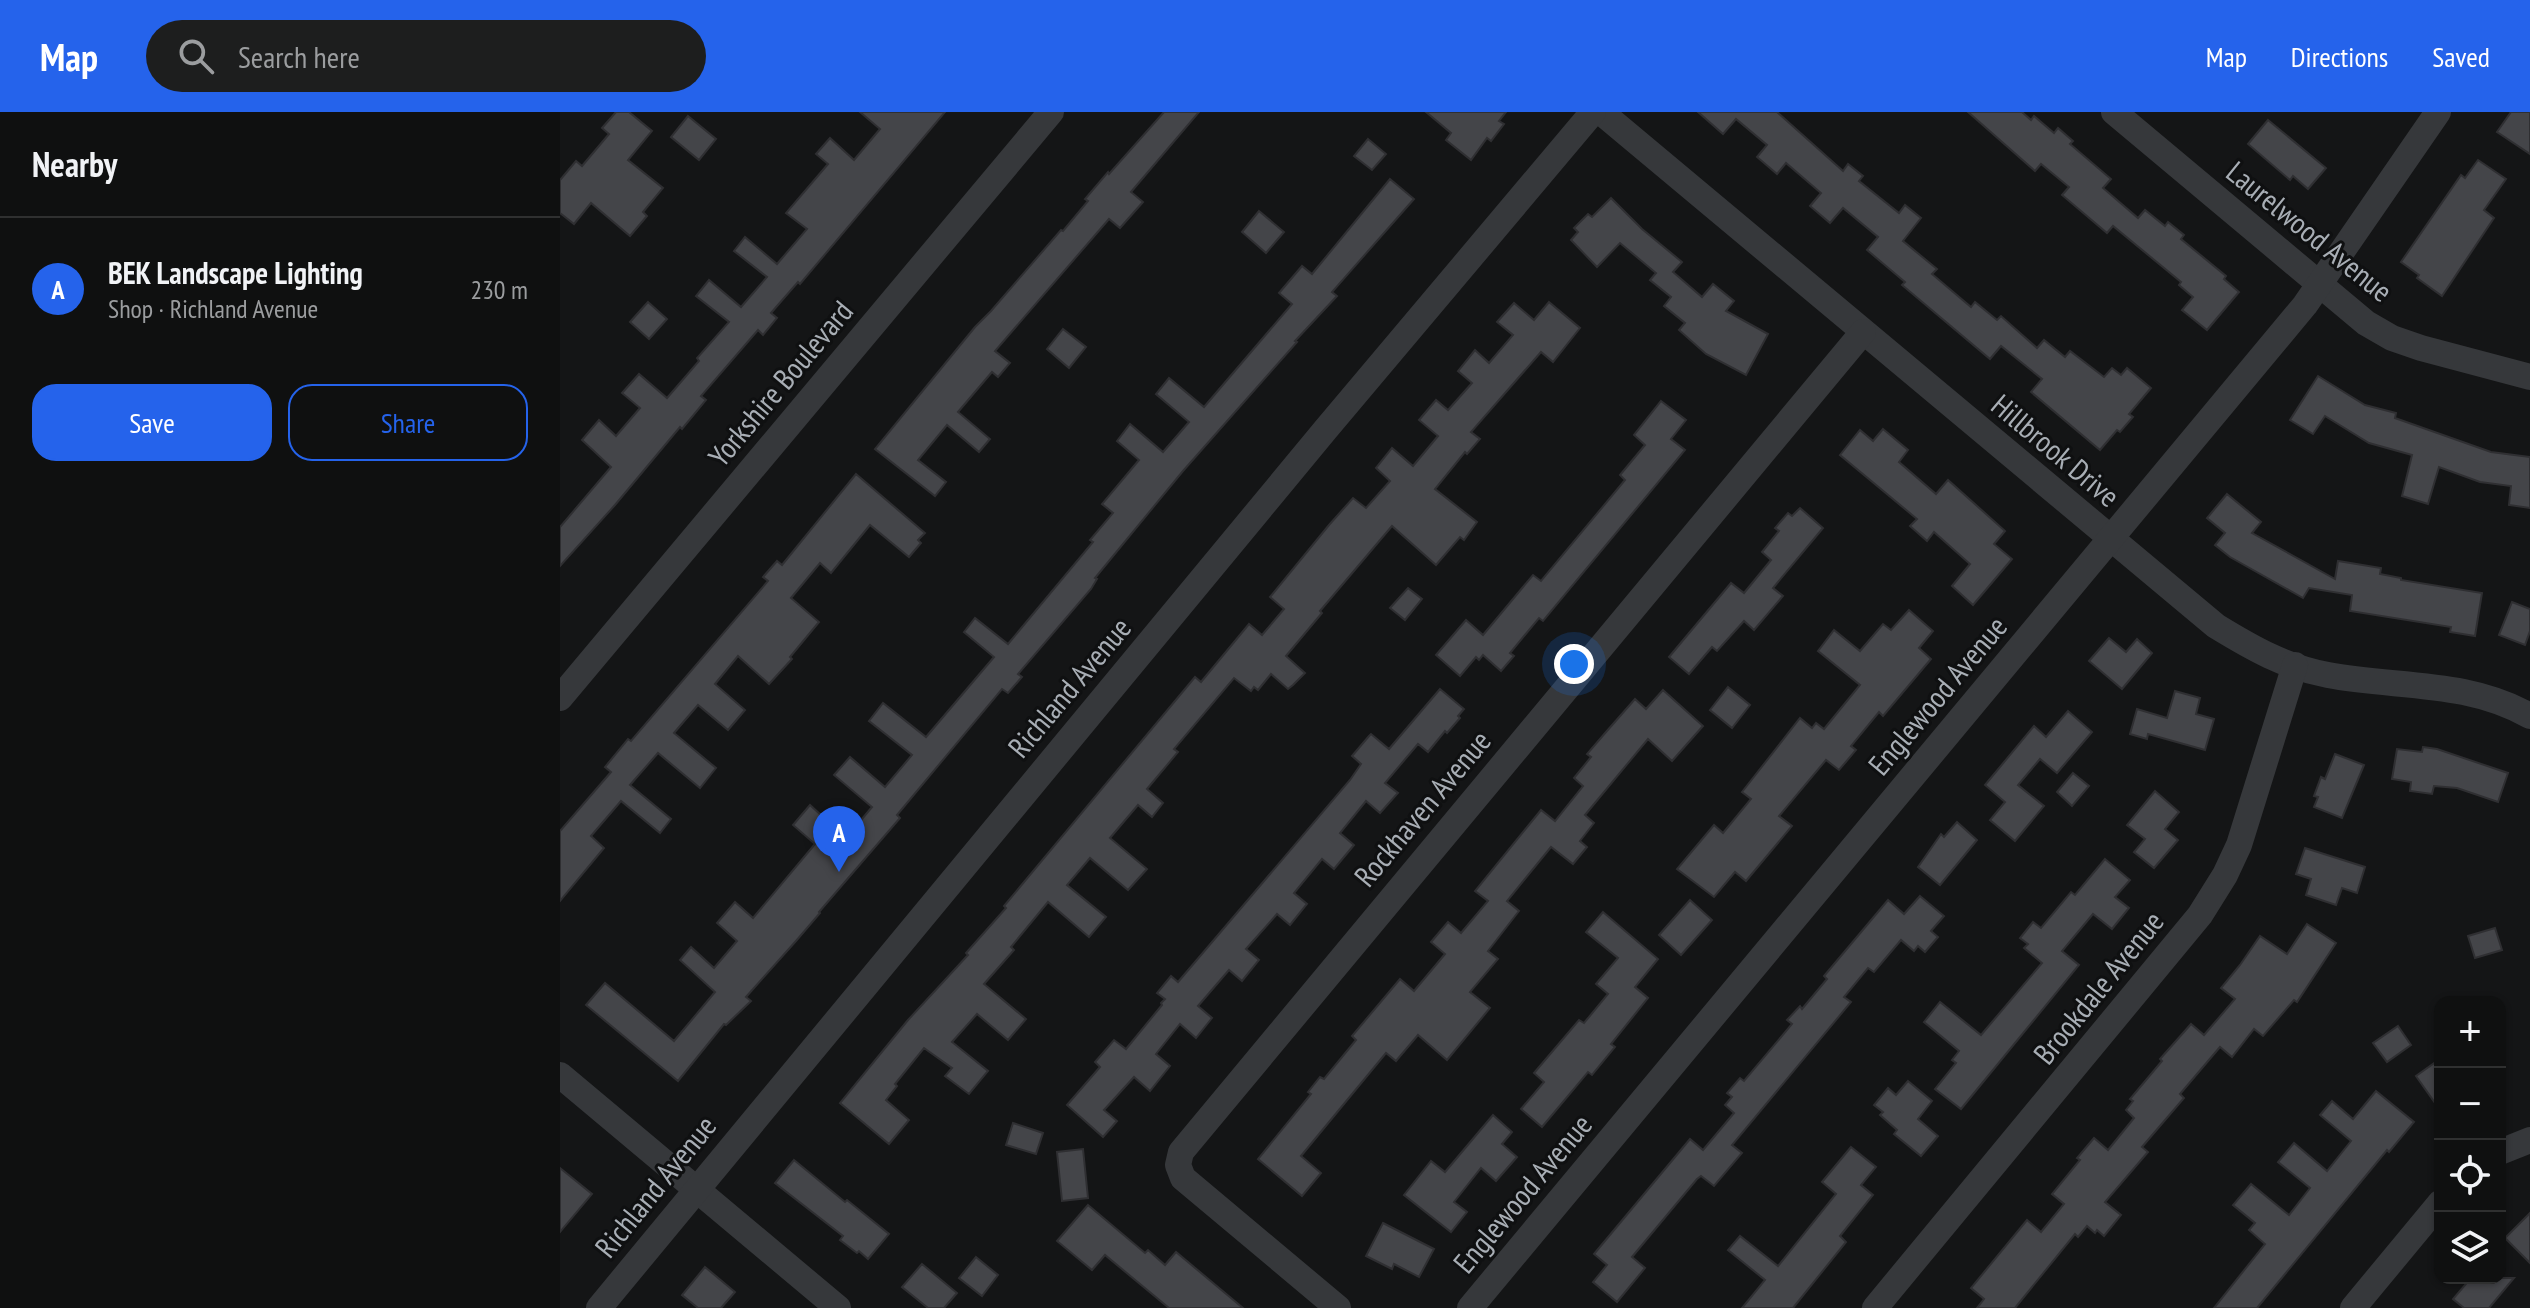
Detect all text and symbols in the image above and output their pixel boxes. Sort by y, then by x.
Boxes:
search box [146,20,706,92]
text: Map [40,32,98,81]
icon: search [174,34,218,78]
text: Search here [238,37,360,76]
text: Map [2206,38,2247,75]
text: Directions [2291,38,2388,75]
text: Saved [2432,38,2490,75]
text: Nearby [32,142,117,186]
street label: Laurelwood Avenue [2219,152,2401,310]
text: BEK Landscape Lighting [108,253,363,292]
text: A [51,273,65,306]
text: 230 m [470,273,528,306]
text: Shop · Richland Avenue [108,292,318,325]
street label: Yorkshire Boulevard [699,292,861,474]
button: Save [32,384,272,461]
button: Share [288,384,528,461]
street label: Hillbrook Drive [1984,385,2128,515]
street label: Englewood Avenue [1859,607,2015,783]
street label: Richland Avenue [999,609,1139,765]
your location [1554,644,1594,684]
street label: Rockhaven Avenue [1345,722,1499,894]
pin: A [813,806,865,872]
street label: Brookdale Avenue [2024,903,2171,1071]
map controls [2434,996,2506,1284]
button: + [2434,996,2506,1068]
button: − [2434,1068,2506,1140]
street label: Englewood Avenue [1444,1105,1600,1281]
street label: Richland Avenue [586,1107,724,1265]
button: locate [2434,1140,2506,1212]
button: layers [2434,1212,2506,1284]

